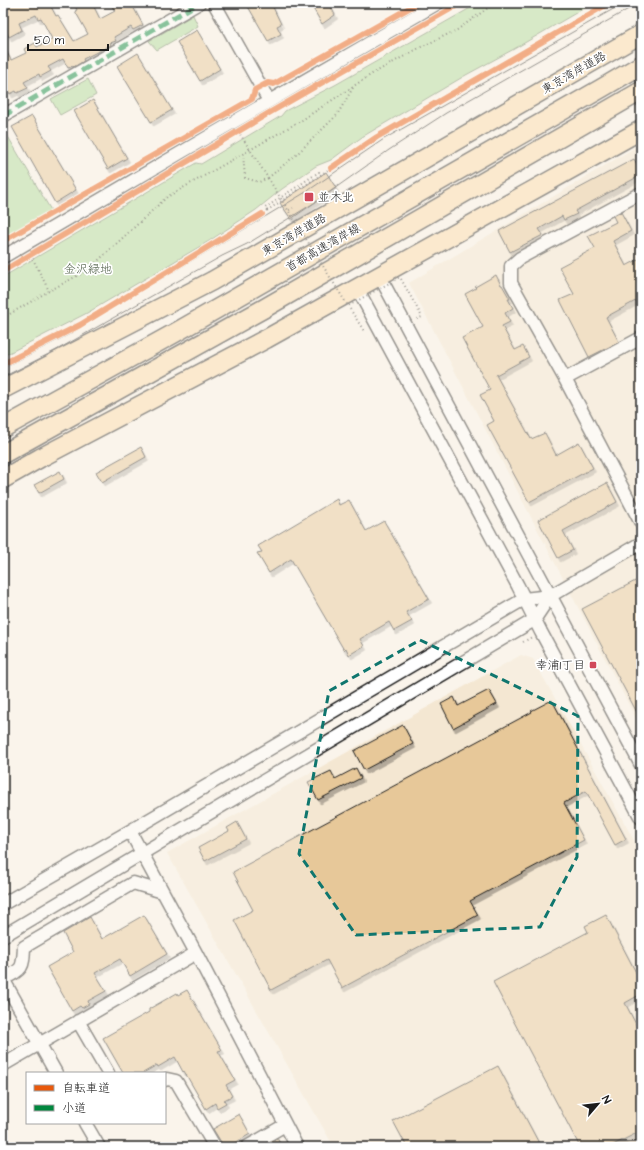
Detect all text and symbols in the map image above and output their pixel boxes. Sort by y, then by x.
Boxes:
scale bar [28,26,108,52]
text: 50 m [34,32,65,49]
street label: 東京湾岸道路 [539,48,609,98]
place label: 並木北 [318,189,354,206]
marker: 並木北 [303,191,315,203]
street label: 東京湾岸道路 [259,210,329,260]
street label: 首都高速湾岸線 [282,220,364,276]
park label: 金沢緑地 [64,261,112,278]
place label: 幸浦1丁目 [535,657,585,674]
marker: 幸浦1丁目 [588,660,598,670]
legend [26,1072,166,1124]
text: 自転車道 [62,1080,110,1097]
north arrow [578,1084,618,1124]
text: N [598,1093,615,1106]
text: 小道 [62,1100,86,1117]

